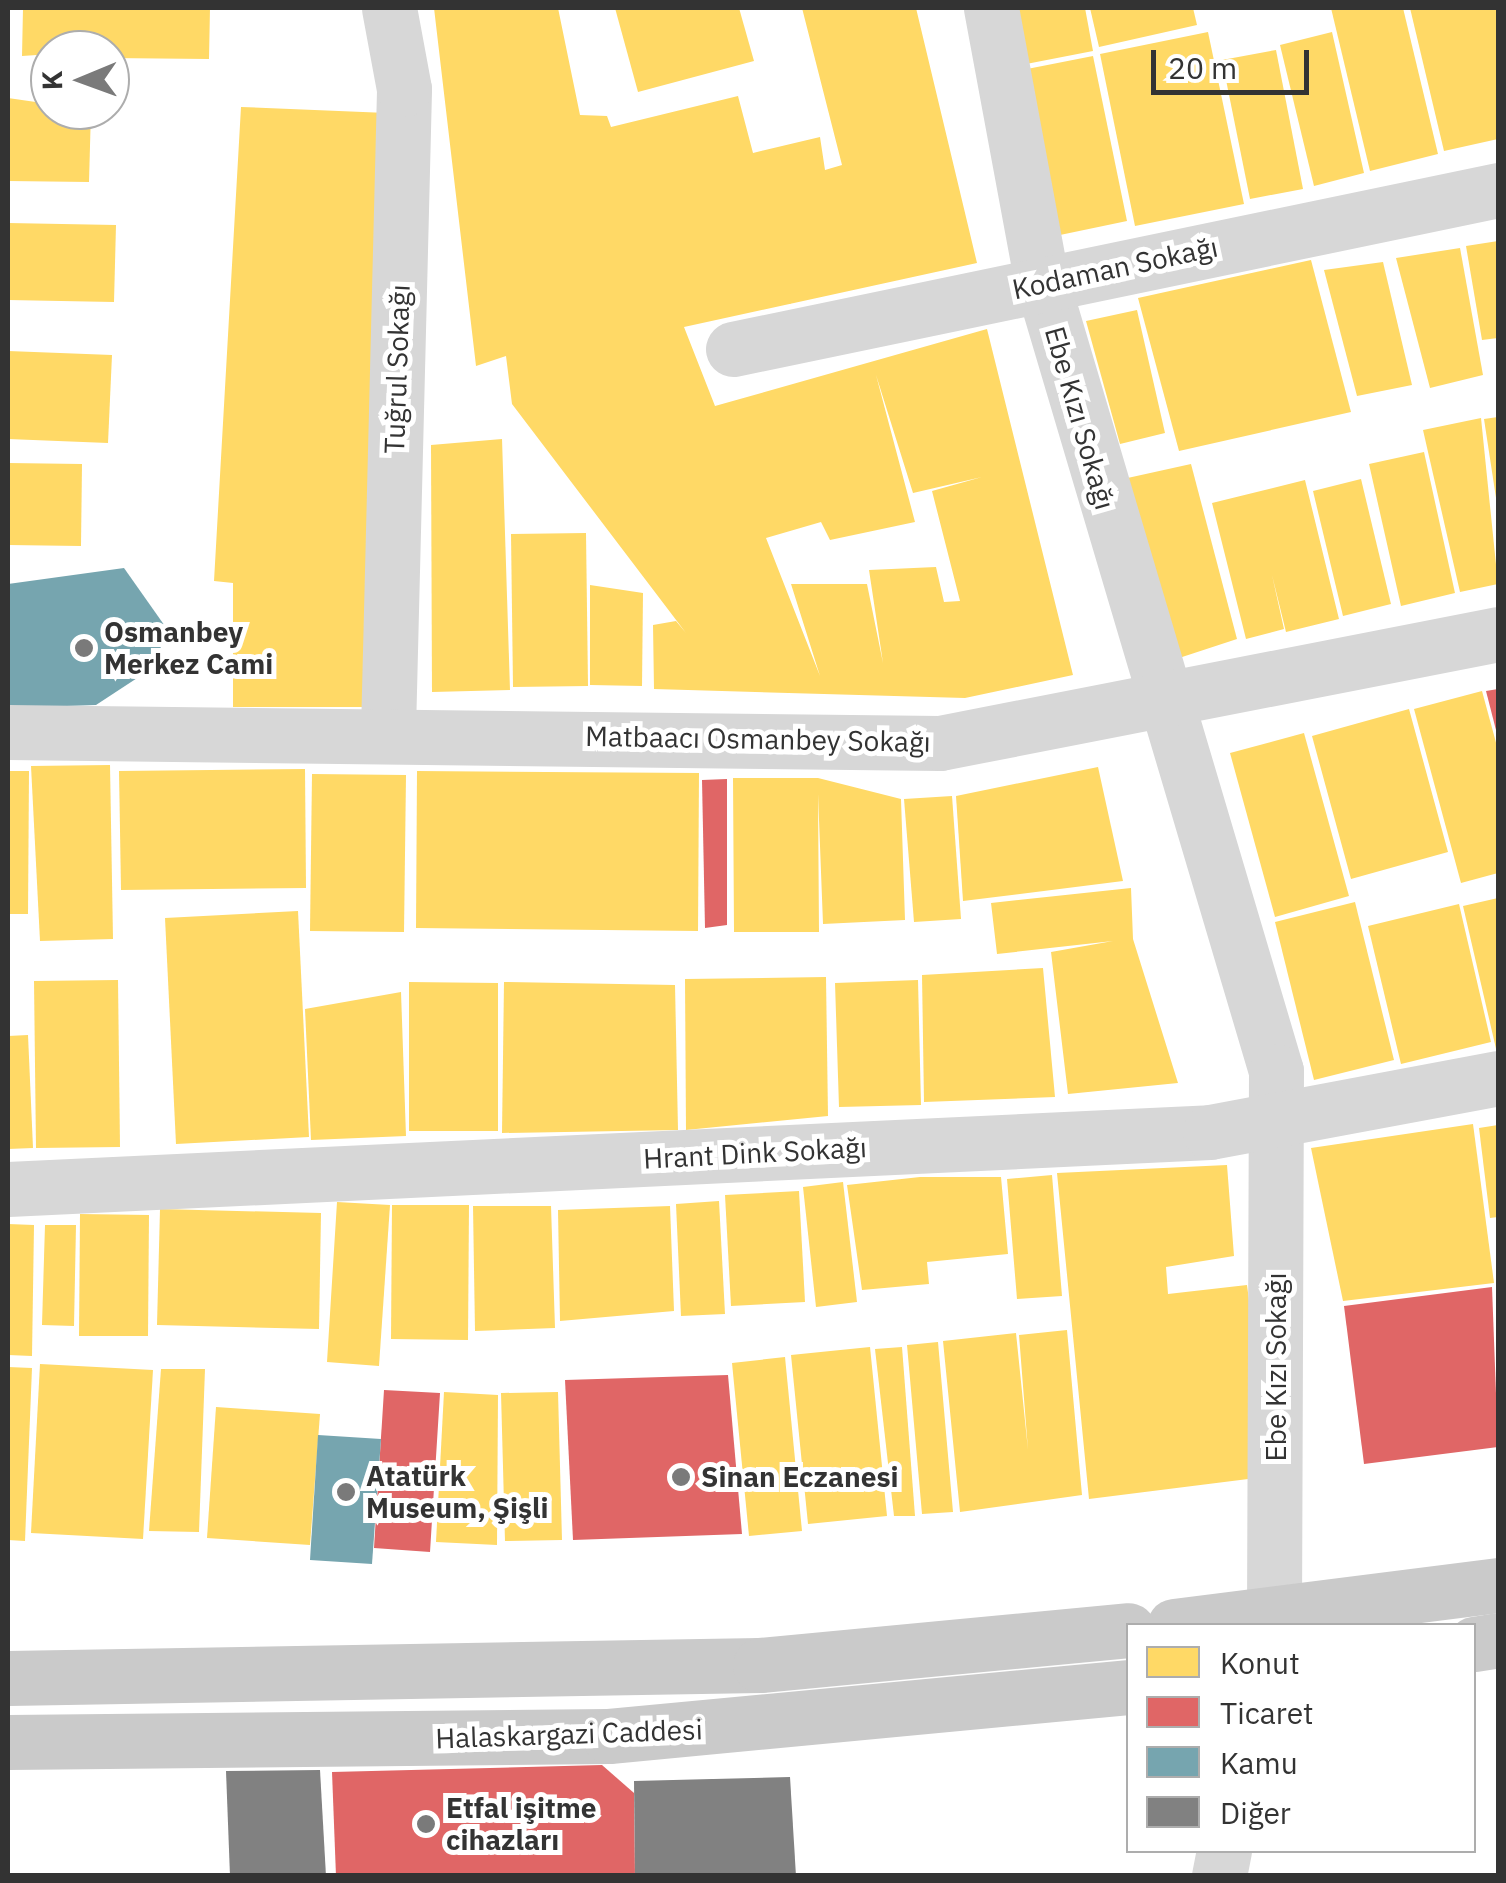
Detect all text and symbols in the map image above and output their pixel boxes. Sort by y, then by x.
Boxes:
north arrow [30,30,130,130]
scale bar [1156,30,1314,92]
text: 20 m [1168,48,1237,87]
text: K [33,70,70,91]
street label: Kodaman Sokağı [1009,230,1221,306]
street label: Tuğrul Sokağı [377,284,417,454]
street label: Ebe Kızı Sokağı [1038,323,1122,513]
place label: Osmanbey Merkez Cami [104,615,273,681]
marker: Osmanbey Merkez Cami [73,637,95,659]
street label: Matbaacı Osmanbey Sokağı [585,719,931,759]
street label: Hrant Dink Sokağı [642,1130,868,1176]
street label: Ebe Kızı Sokağı [1259,1273,1293,1461]
place label: Atatürk Museum, Şişli [366,1459,549,1525]
place label: Sinan Eczanesi [701,1460,899,1494]
marker: Sinan Eczanesi [670,1466,692,1488]
marker: Atatürk Museum, Şişli [335,1481,357,1503]
legend [1126,1623,1476,1853]
text: Konut [1220,1643,1300,1682]
text: Ticaret [1220,1693,1314,1732]
street label: Halaskargazi Caddesi [435,1713,703,1755]
text: Kamu [1220,1743,1298,1782]
place label: Etfal işitme cihazları [446,1791,596,1857]
text: Diğer [1220,1793,1291,1832]
marker: Etfal işitme cihazları [415,1813,437,1835]

